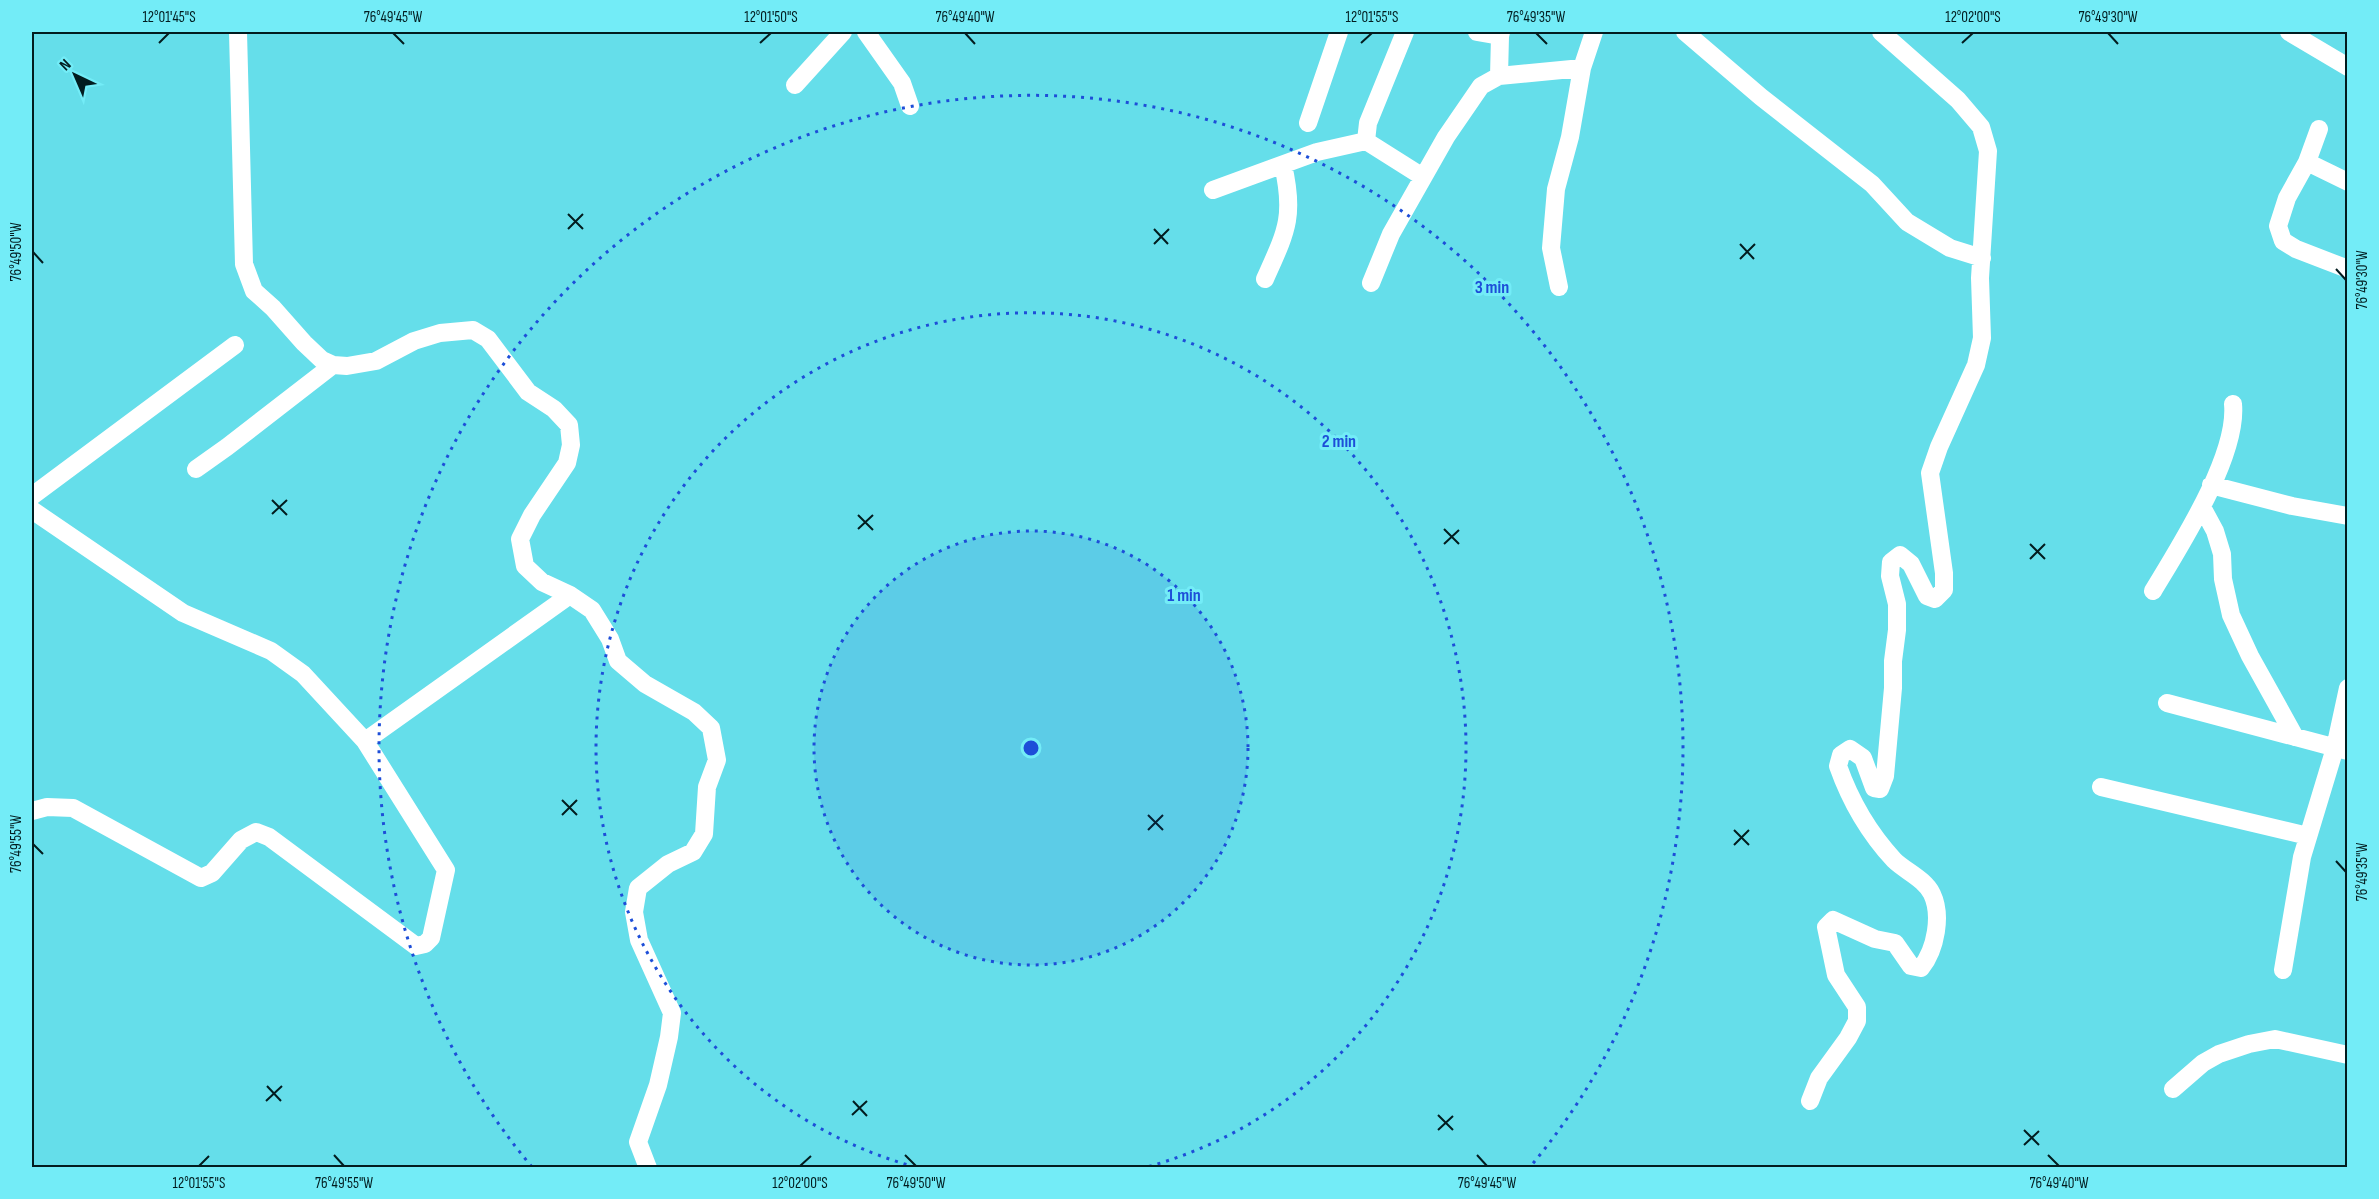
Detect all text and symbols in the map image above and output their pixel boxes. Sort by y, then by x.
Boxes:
text: 12°01'45"S [142,8,196,27]
text: 76°49'45"W [364,8,422,27]
text: 12°01'50"S [744,8,798,27]
text: 76°49'40"W [935,8,995,27]
text: 12°01'55"S [1346,8,1398,27]
text: 76°49'35"W [1507,8,1565,27]
text: 12°02'00"S [1945,8,2001,27]
text: 76°49'30"W [2078,8,2138,27]
north arrow [45,45,105,105]
text: N [56,55,75,75]
text: 76°49'50"W [7,222,26,281]
text: 76°49'30"W [2353,250,2372,310]
text: 3 min [1475,277,1509,298]
text: 2 min [1322,431,1356,452]
text: 1 min [1167,585,1201,606]
centre of rings [1021,738,1041,758]
text: 76°49'55"W [7,815,26,873]
text: 76°49'35"W [2353,843,2372,901]
text: 12°01'55"S [173,1174,225,1193]
text: 76°49'55"W [315,1174,373,1193]
text: 12°02'00"S [772,1174,828,1193]
text: 76°49'50"W [887,1174,946,1193]
text: 76°49'45"W [1458,1174,1516,1193]
text: 76°49'40"W [2029,1174,2089,1193]

